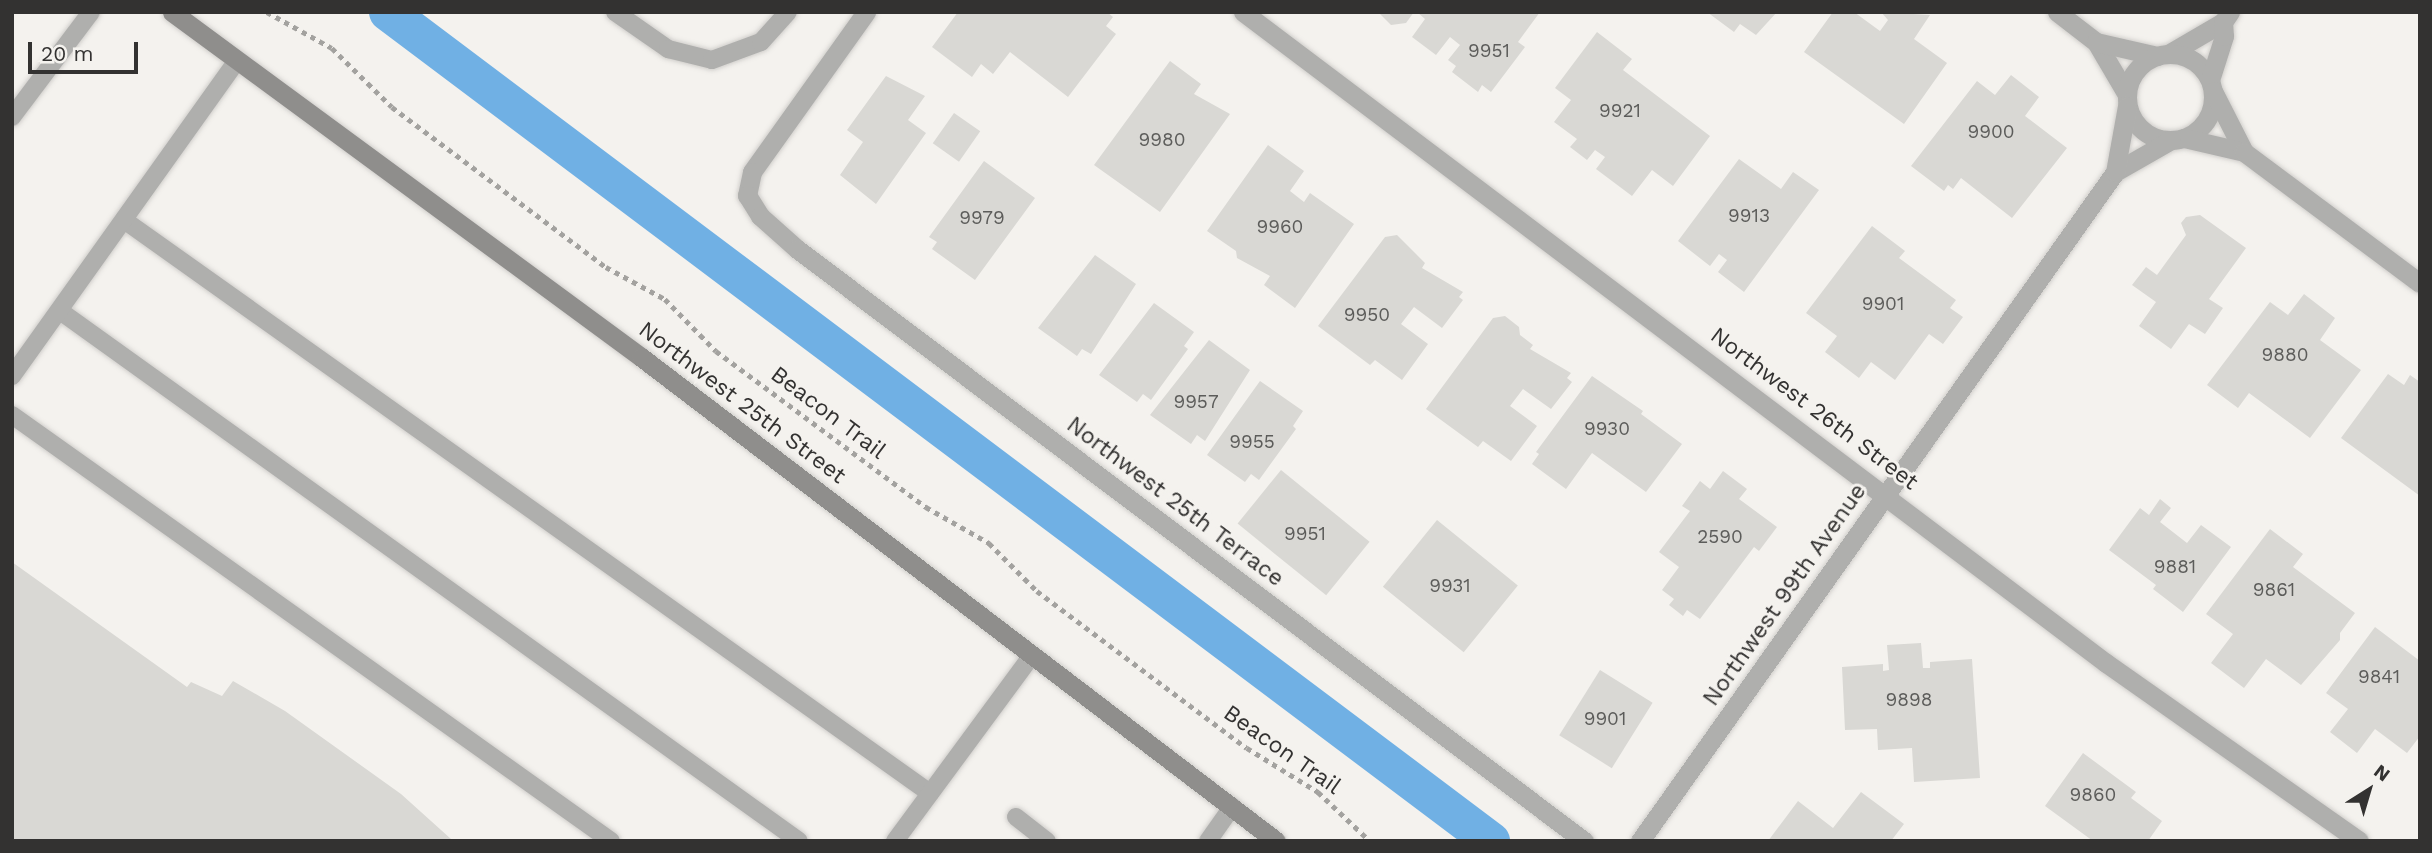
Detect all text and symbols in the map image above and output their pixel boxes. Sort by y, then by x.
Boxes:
scale bar [32,28,142,72]
house number: 9951 [1468,40,1510,62]
text: 20 m [41,41,93,66]
house number: 9921 [1599,100,1641,122]
house number: 9900 [1967,121,2015,143]
house number: 9980 [1139,129,1185,151]
house number: 9913 [1728,205,1770,227]
house number: 9979 [959,207,1005,229]
house number: 9960 [1257,216,1303,238]
house number: 9901 [1862,293,1904,315]
house number: 9950 [1344,304,1390,326]
street label: Northwest 25th Street [633,316,851,490]
street label: Northwest 26th Street [1705,322,1923,496]
house number: 9880 [2262,344,2308,366]
street label: Beacon Trail [765,361,891,465]
house number: 9957 [1173,391,1219,413]
street label: Northwest 25th Terrace [1061,411,1289,593]
house number: 9930 [1584,418,1630,440]
house number: 9955 [1229,431,1275,453]
street label: Northwest 99th Avenue [1697,478,1873,712]
house number: 9951 [1284,523,1326,545]
house number: 2590 [1697,526,1743,548]
house number: 9881 [2154,556,2196,578]
house number: 9931 [1429,575,1471,597]
house number: 9861 [2253,579,2295,601]
house number: 9841 [2358,666,2400,688]
house number: 9898 [1886,689,1932,711]
street label: Beacon Trail [1218,699,1346,801]
house number: 9901 [1584,708,1626,730]
north arrow [2334,755,2404,825]
text: N [2369,759,2394,786]
house number: 9860 [2070,784,2116,806]

